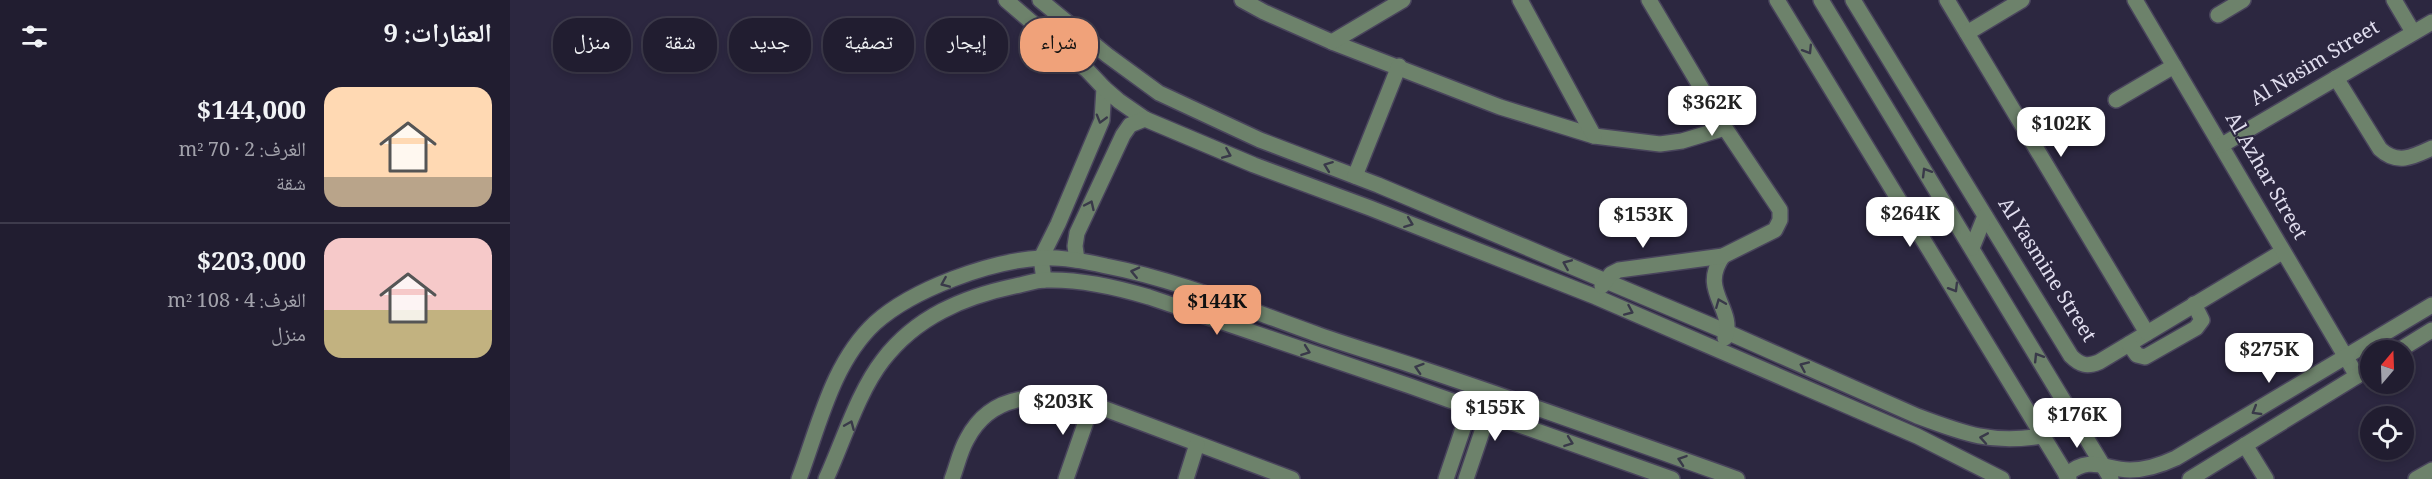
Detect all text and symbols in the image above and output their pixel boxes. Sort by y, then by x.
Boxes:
street label: Al Nasim Street [2245,13,2387,117]
text: العقارات: 9 [384,14,492,58]
chip: منزل [553,18,631,72]
chip: شقة [643,18,717,72]
chip: جديد [729,18,811,72]
chip: تصفية [823,18,914,72]
chip: إيجار [926,18,1008,72]
chip: شراء [1020,18,1098,72]
icon: filters [18,20,51,53]
one-way arrow [1801,44,1813,54]
pin: $362K [1670,86,1754,137]
text: $362K [1682,88,1742,122]
text: $144,000 [196,91,306,135]
pin: $102K [2019,107,2103,158]
street label: Al Azhar Street [2214,107,2314,247]
text: $102K [2031,109,2091,143]
icon: home [372,111,444,183]
one-way arrow [1096,113,1108,124]
text: الغرف: 2 · 70 m² [178,135,306,169]
one-way arrow [1221,147,1232,159]
one-way arrow [1323,160,1334,173]
one-way arrow [1922,168,1933,178]
text: شقة [276,169,306,203]
street label: Al Yasmine Street [1987,192,2103,350]
pin: $264K [1868,197,1952,248]
pin: $153K [1601,198,1685,249]
text: $264K [1880,199,1940,233]
one-way arrow [1083,200,1095,211]
text: $153K [1613,200,1673,234]
one-way arrow [1403,216,1414,228]
text: $203,000 [196,242,306,286]
one-way arrow [1562,259,1573,271]
icon: home [372,262,444,334]
one-way arrow [1130,266,1140,279]
one-way arrow [940,275,951,287]
one-way arrow [1946,282,1958,292]
pin: $144K [1175,285,1259,336]
text: الغرف: 4 · 108 m² [167,286,306,320]
text: $144K [1187,287,1247,321]
one-way arrow [1715,299,1727,310]
one-way arrow [1623,304,1634,316]
text: منزل [271,320,306,354]
pin: $275K [2227,333,2311,384]
text: $275K [2239,335,2299,369]
north arrow [2360,340,2414,394]
map controls [2360,340,2414,460]
one-way arrow [1300,343,1311,356]
one-way arrow [2033,353,2045,363]
one-way arrow [1799,361,1810,373]
one-way arrow [1414,362,1425,375]
pin: $203K [1021,385,1105,436]
text: $203K [1033,387,1093,421]
pin: $155K [1453,391,1537,442]
text: $155K [1465,393,1525,427]
pin: $176K [2035,398,2119,449]
text: $176K [2047,400,2107,434]
one-way arrow [2252,404,2262,416]
button: locate [2360,406,2414,460]
one-way arrow [842,421,854,432]
one-way arrow [1980,432,1989,444]
one-way arrow [1563,435,1574,448]
one-way arrow [1677,454,1688,467]

